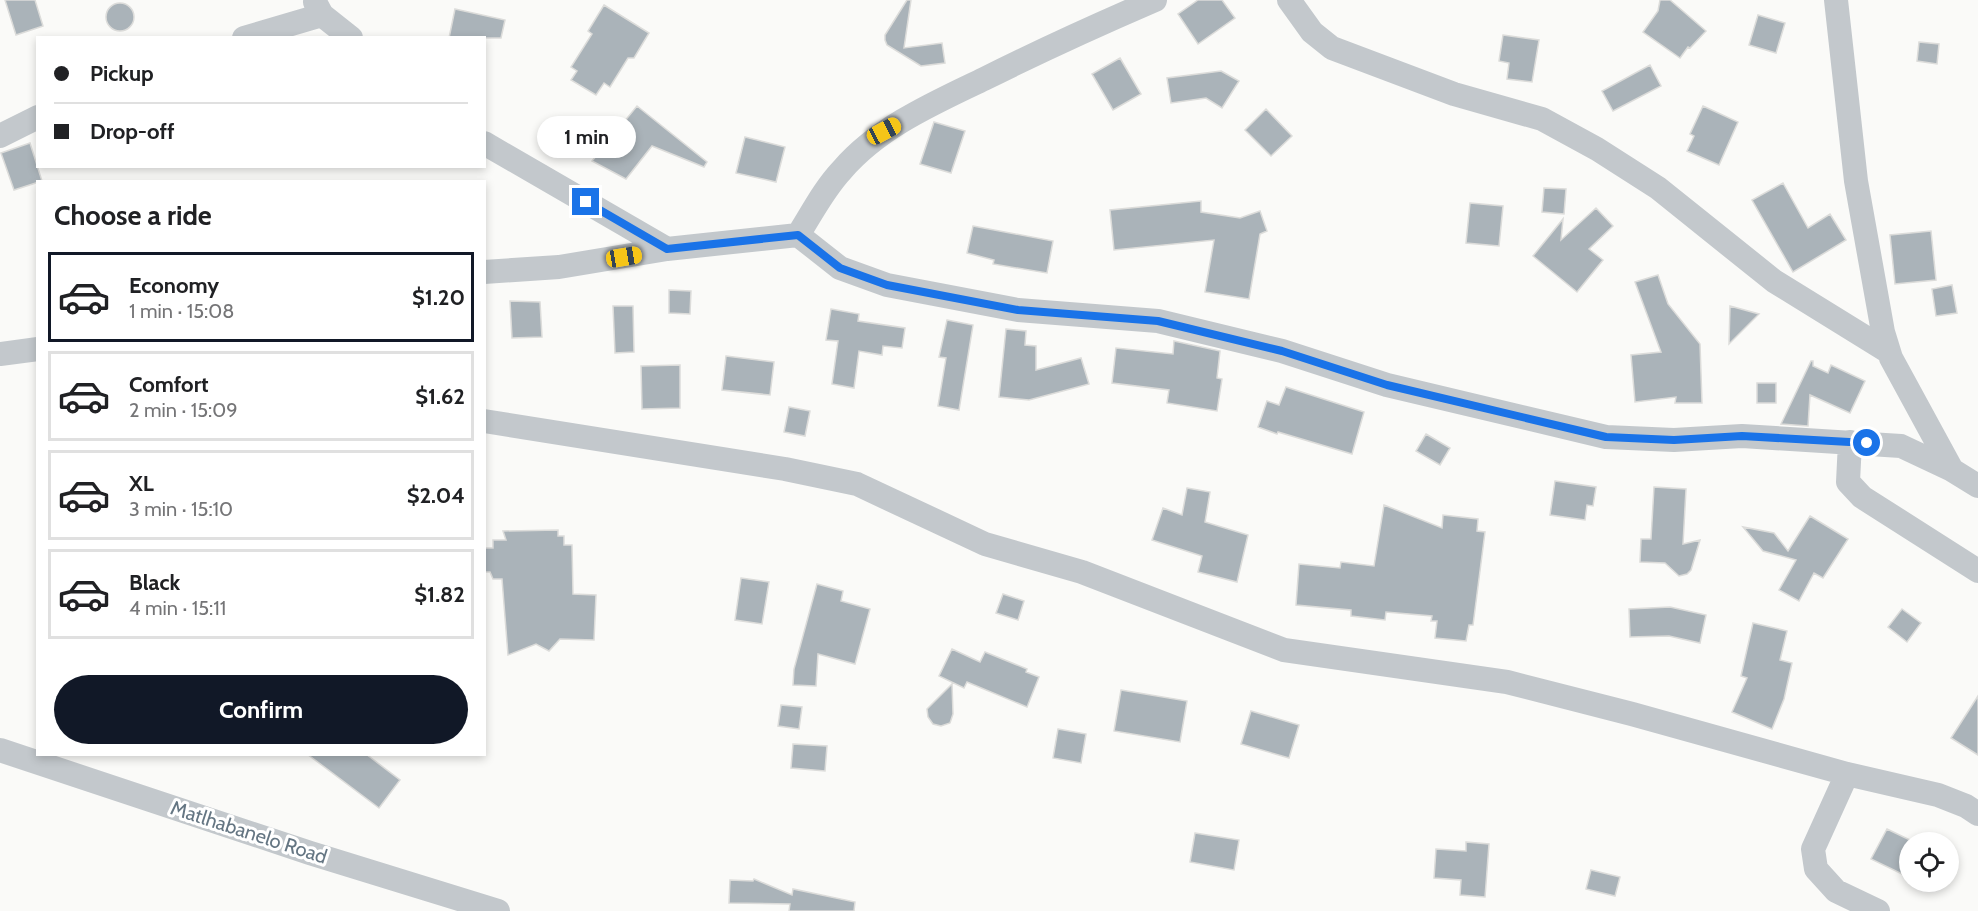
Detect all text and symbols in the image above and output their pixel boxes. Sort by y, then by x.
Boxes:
text: Pickup [90,60,154,87]
callout: 1 min [536,115,636,157]
car [864,115,904,147]
text: Drop-off [90,118,174,145]
text: 1 min [564,125,609,149]
route end [572,188,599,215]
text: Choose a ride [54,199,212,232]
car [605,245,643,269]
icon: car [57,270,111,324]
text: Economy [129,272,219,299]
text: $1.20 [412,284,465,311]
text: 1 min · 15:08 [129,299,234,323]
icon: car [57,369,111,423]
text: Comfort [129,371,208,398]
text: $1.62 [415,383,465,410]
text: 2 min · 15:09 [129,398,238,422]
route start [1853,429,1880,456]
icon: car [57,468,111,522]
text: XL [129,470,154,497]
text: $2.04 [407,482,465,509]
text: 3 min · 15:10 [129,497,233,521]
icon: car [57,567,111,621]
text: Black [129,569,180,596]
text: $1.82 [414,581,465,608]
text: 4 min · 15:11 [129,596,226,620]
button: Confirm [54,675,468,744]
street label: Matlhabanelo Road [168,795,330,869]
map controls [1899,832,1959,892]
button: locate [1899,832,1959,892]

